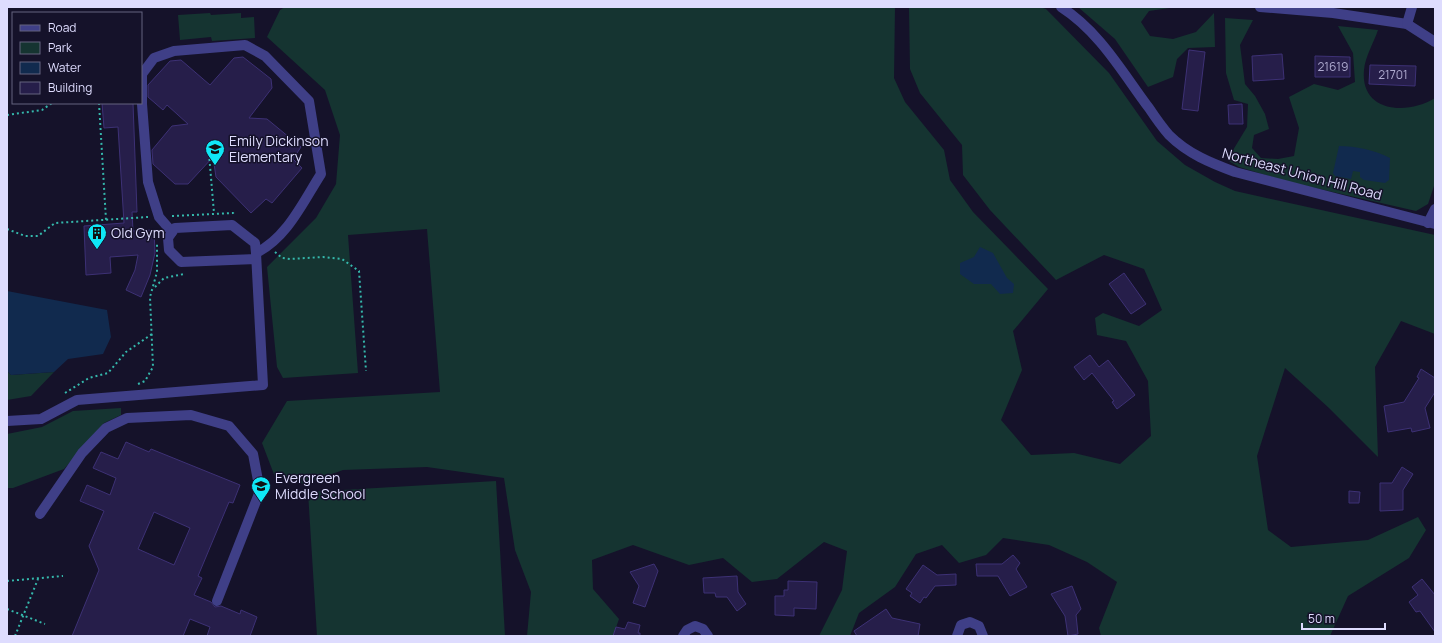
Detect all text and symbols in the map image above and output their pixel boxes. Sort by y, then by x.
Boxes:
legend [12,12,142,104]
text: Road [48,19,76,36]
text: Park [48,39,73,56]
house number: 21619 [1318,58,1348,75]
text: Water [48,59,82,76]
house number: 21701 [1378,66,1408,83]
text: Building [48,79,92,96]
place label: Emily Dickinson Elementary [229,131,328,166]
school or university icon: Emily Dickinson Elementary [204,138,226,166]
street label: Northeast Union Hill Road [1220,143,1384,204]
building icon: Old Gym [86,222,108,250]
place label: Old Gym [111,223,165,242]
place label: Evergreen Middle School [275,468,365,503]
school or university icon: Evergreen Middle School [250,475,272,503]
scale bar [1302,605,1385,631]
text: 50 m [1308,610,1335,627]

